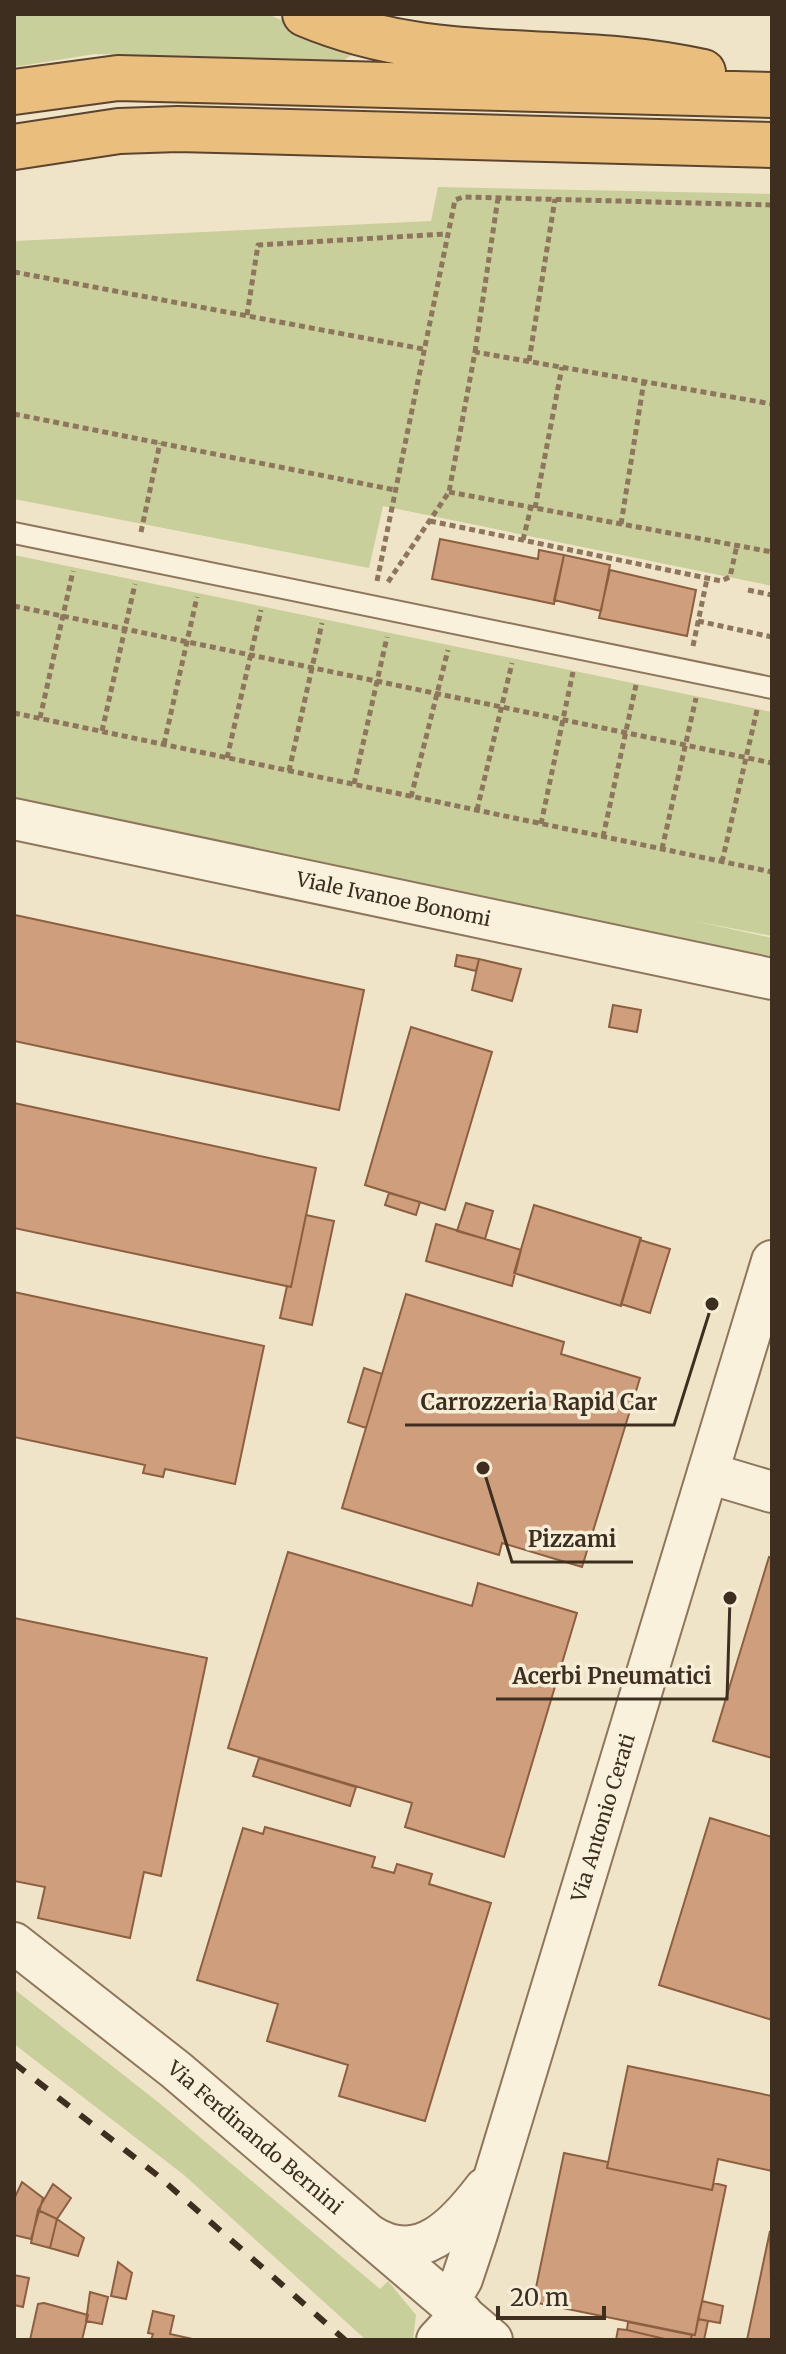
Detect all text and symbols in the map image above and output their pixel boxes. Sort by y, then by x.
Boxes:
street label: Viale Ivanoe Bonomi [293,866,493,931]
callout: Carrozzeria Rapid Car [405,1379,674,1425]
text: Carrozzeria Rapid Car [421,1388,657,1416]
callout: Pizzami [512,1516,633,1562]
text: Pizzami [528,1525,616,1553]
callout: Acerbi Pneumatici [496,1653,727,1699]
text: Acerbi Pneumatici [511,1662,712,1690]
street label: Via Antonio Cerati [565,1730,640,1906]
street label: Via Ferdinando Bernini [162,2055,348,2219]
scale bar [498,2270,604,2320]
text: 20 m [510,2282,569,2313]

